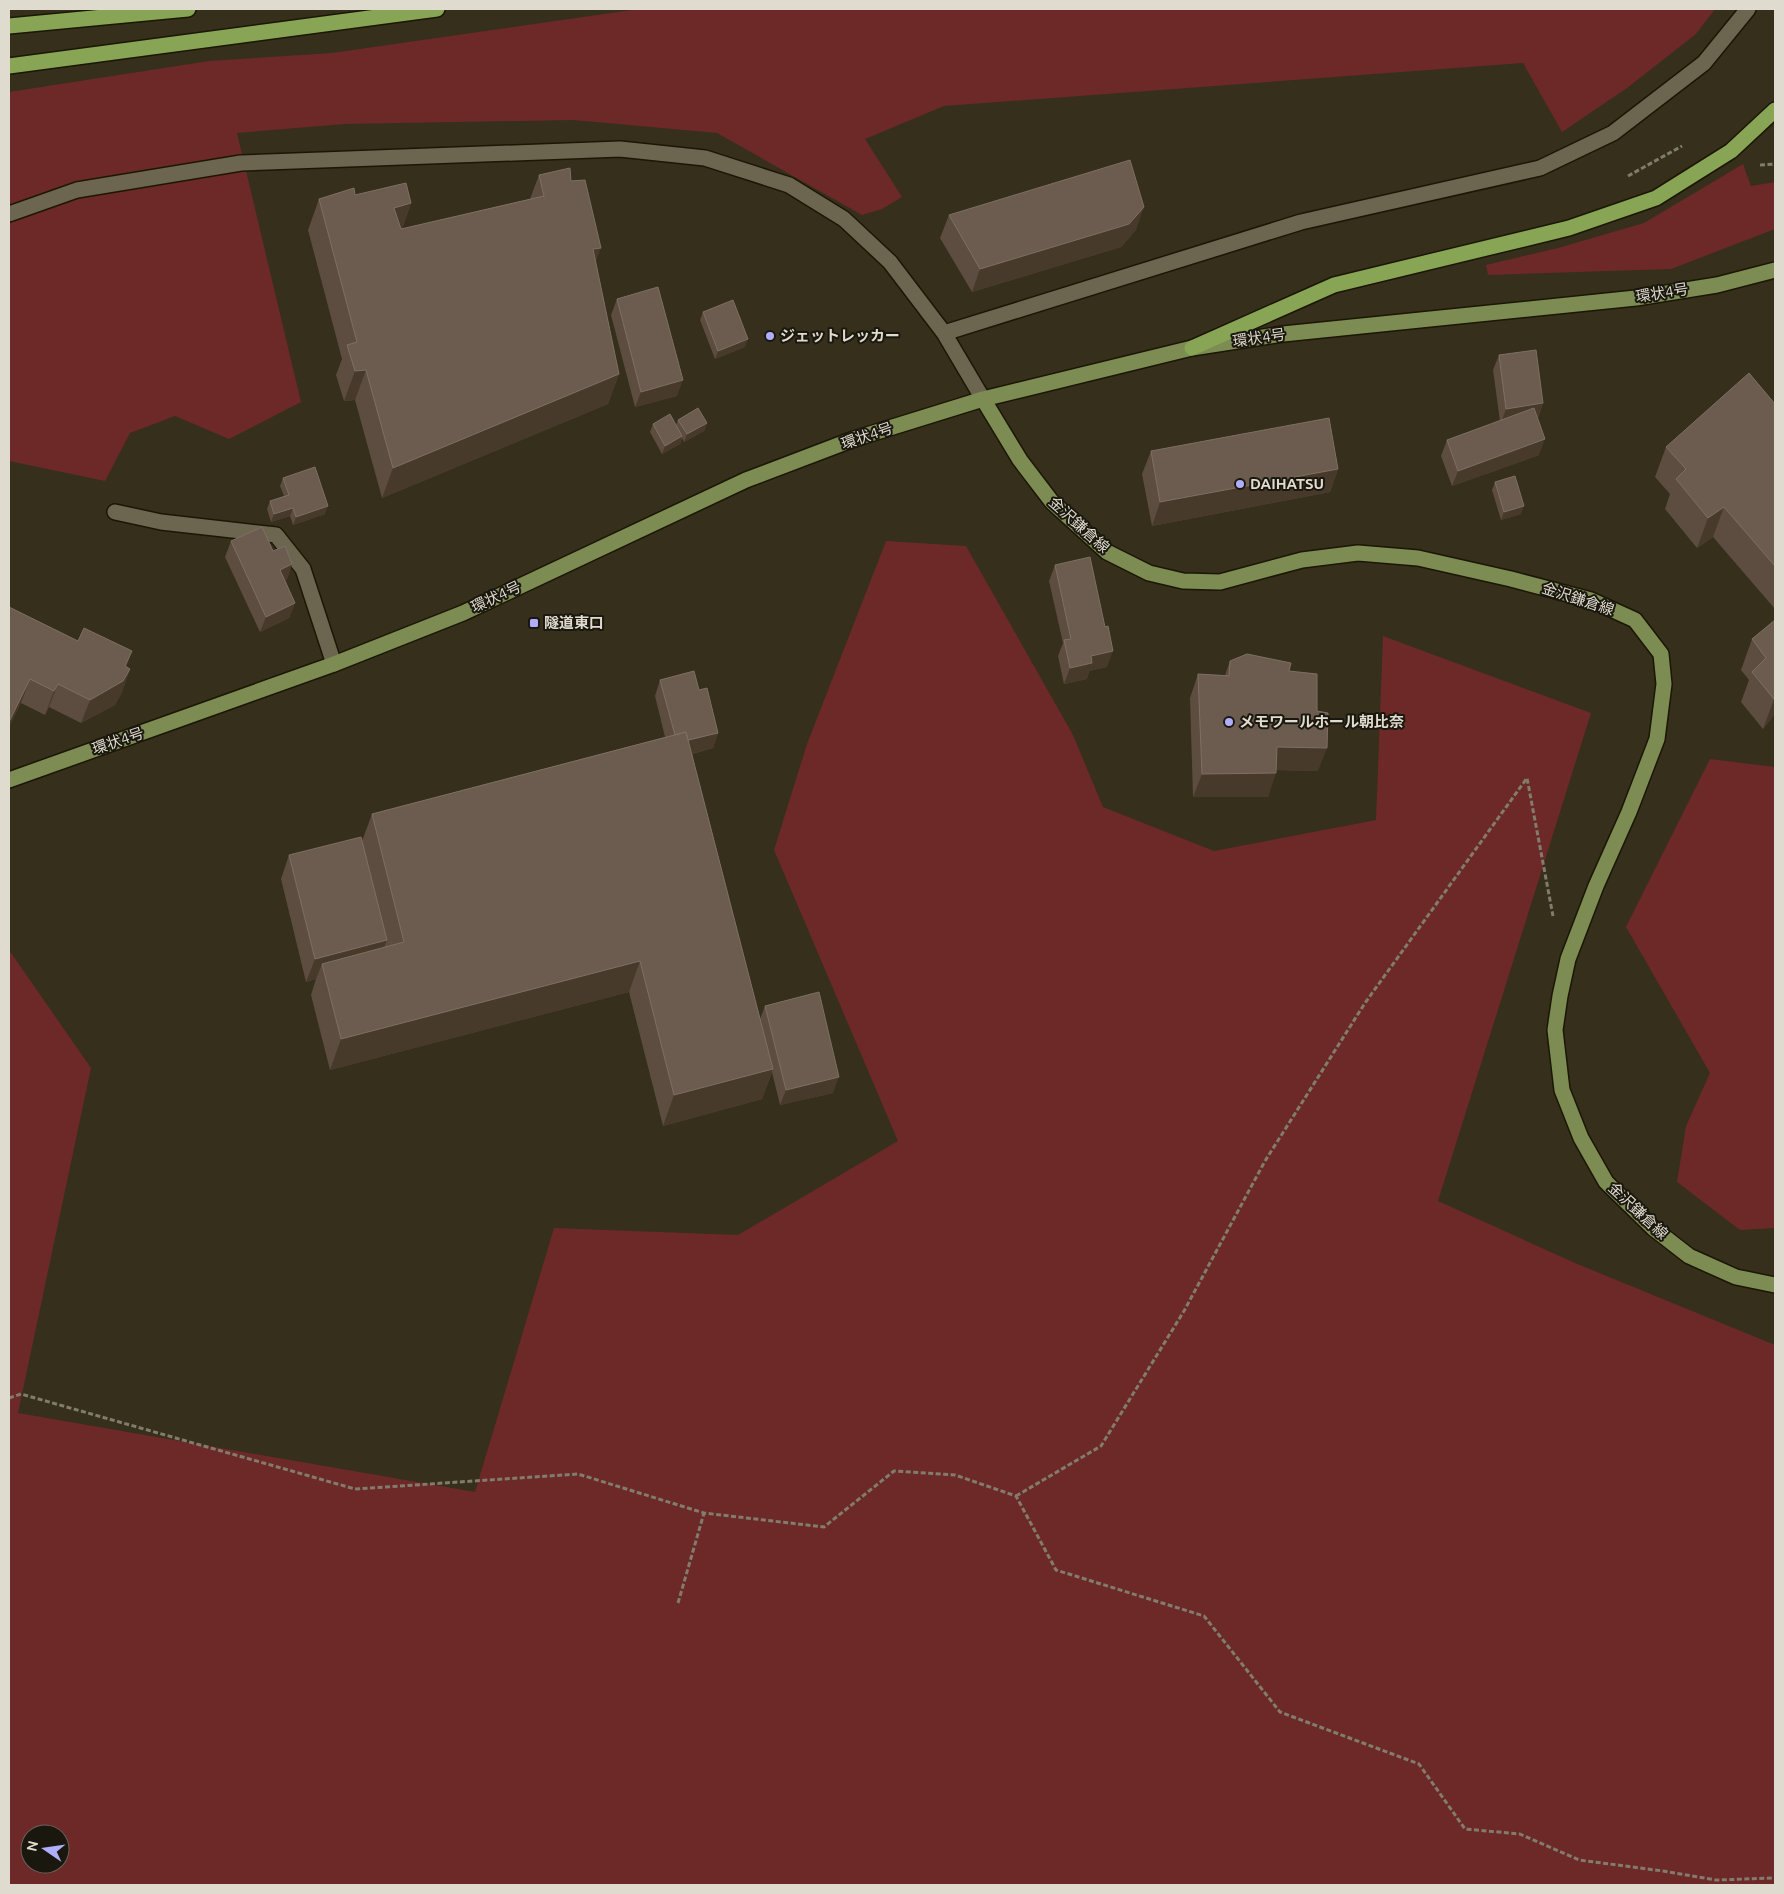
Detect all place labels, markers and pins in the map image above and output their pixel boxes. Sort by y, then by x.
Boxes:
place label: ジェットレッカー [780,327,900,344]
marker: ジェットレッカー [764,330,776,342]
place label: DAIHATSU [1250,475,1324,492]
marker: DAIHATSU [1234,478,1246,490]
place label: 隧道東口 [544,614,604,631]
marker: 隧道東口 [528,617,540,629]
place label: メモワールホール朝比奈 [1239,713,1404,730]
marker: メモワールホール朝比奈 [1223,716,1235,728]

